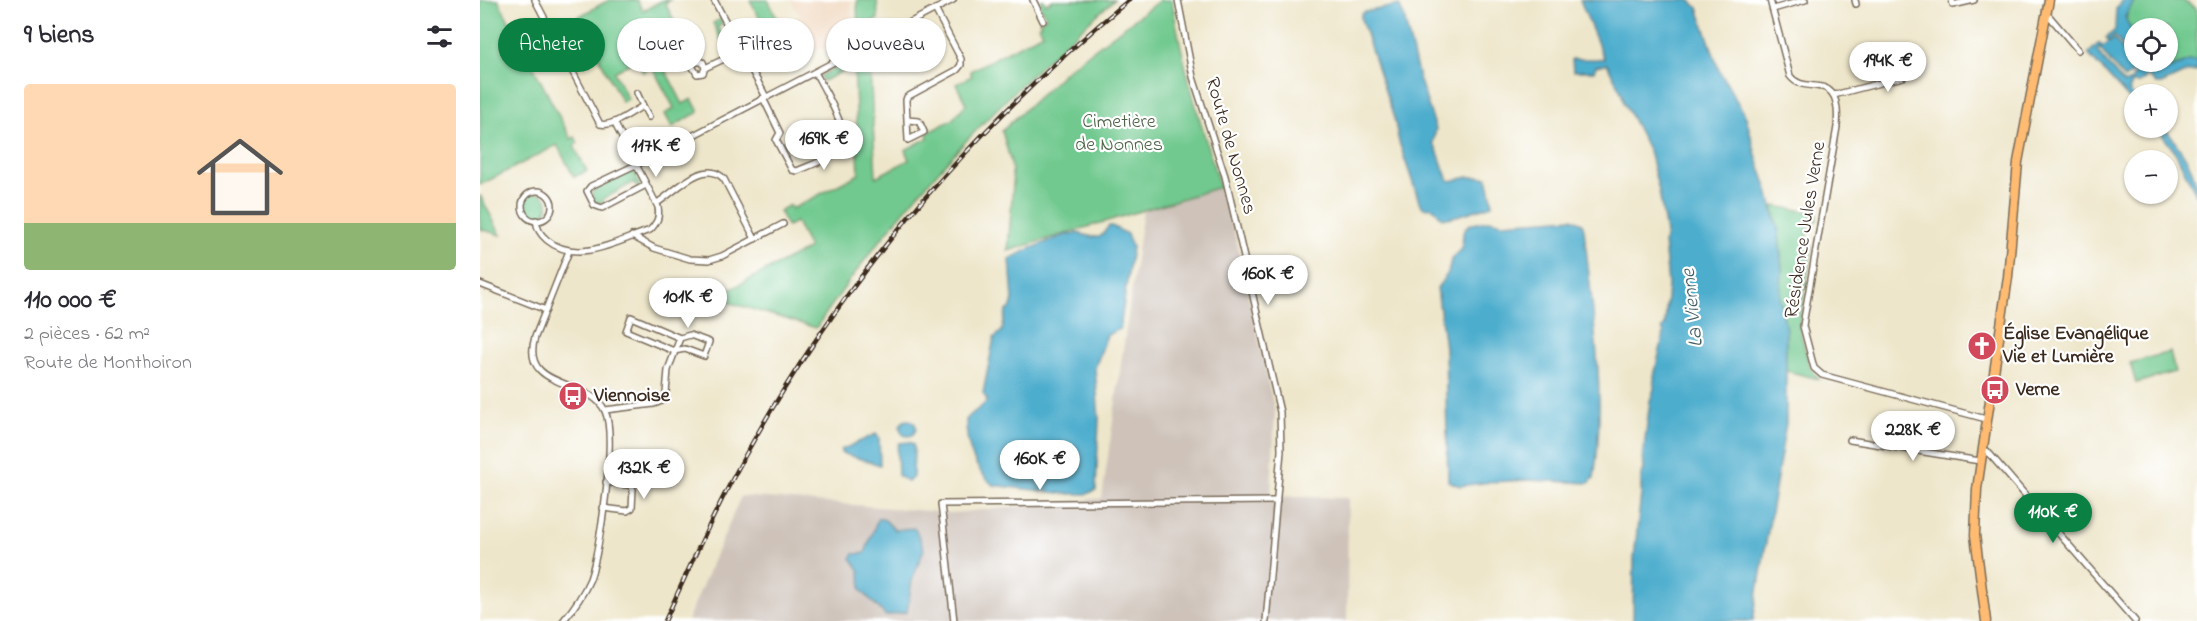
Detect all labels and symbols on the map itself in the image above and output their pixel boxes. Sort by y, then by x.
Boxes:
pin: 194K € [1839,42,1937,93]
street label: Route de Nonnes [1197,74,1263,218]
park label: Cimetière de Nonnes [1075,108,1163,160]
pin: 169K € [775,120,873,171]
pin: 117K € [607,127,705,178]
street label: Résidence Jules Verne [1778,139,1834,321]
pin: 160K € [1219,255,1317,306]
water label: La Vienne [1674,266,1712,349]
pin: 101K € [639,278,737,329]
place label: Église Evangélique Vie et Lumière [2002,320,2150,372]
church icon: Église Evangélique Vie et Lumière [1966,330,1998,362]
bus stop icon: Verne [1979,374,2011,406]
place label: Verne [2015,376,2060,405]
bus stop icon: Viennoise [557,380,589,412]
place label: Viennoise [593,382,671,411]
pin: 228K € [1864,411,1962,462]
pin: 160K € [991,440,1089,491]
pin: 132K € [595,449,693,500]
pin: 110K € [2004,493,2102,544]

